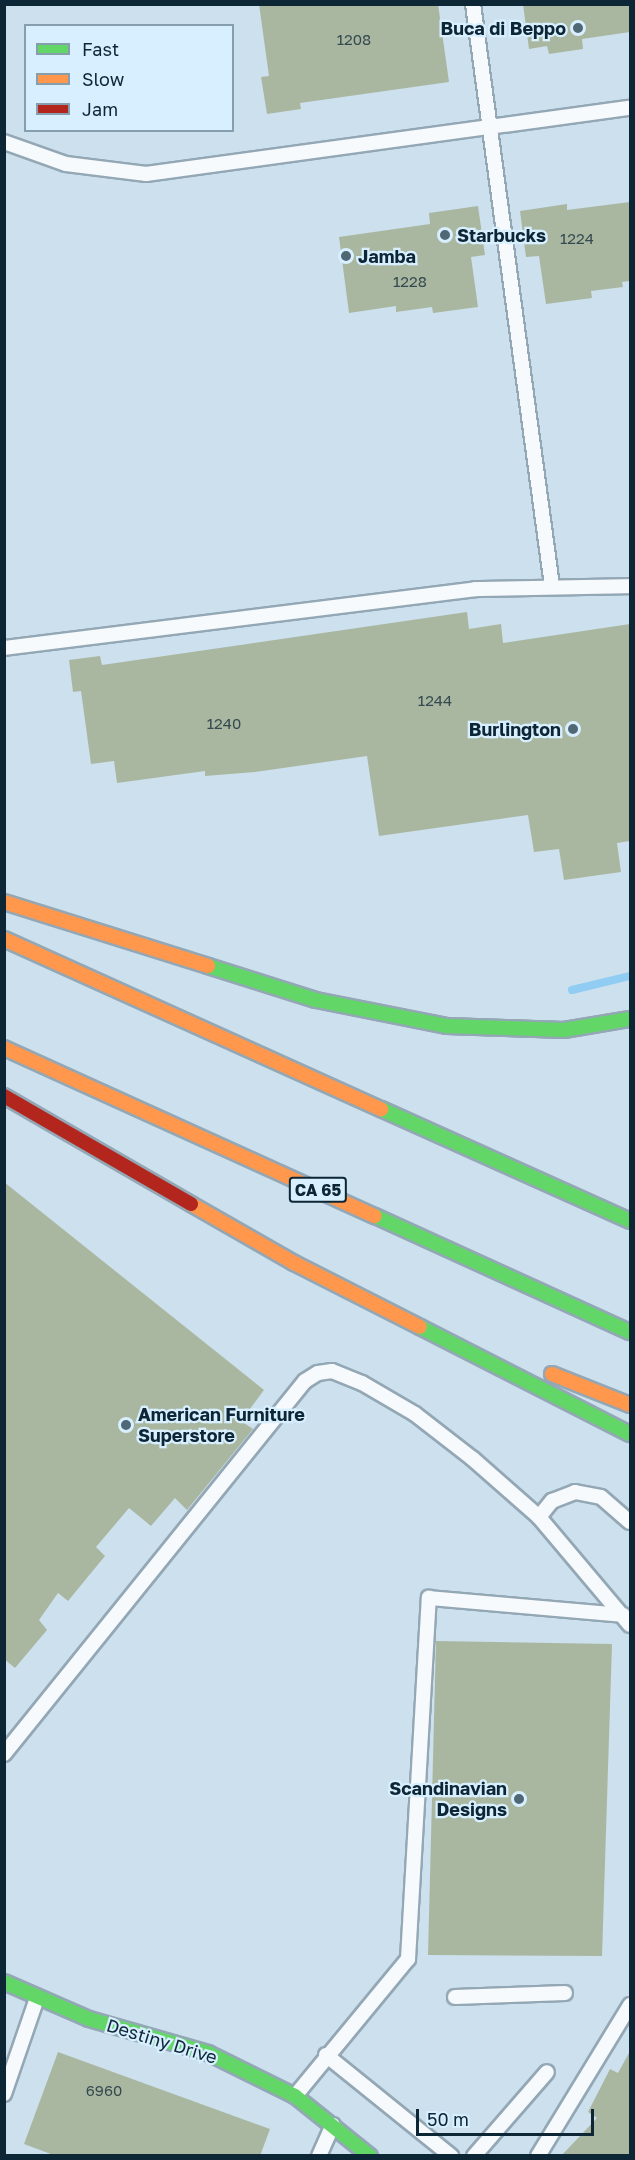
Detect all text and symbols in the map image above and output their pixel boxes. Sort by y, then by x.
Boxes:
place label: Buca di Beppo [441,17,566,39]
marker: Buca di Beppo [571,21,585,35]
legend [24,24,234,132]
house number: 1208 [337,31,371,49]
text: Fast [82,38,119,60]
text: Slow [82,68,124,90]
text: Jam [82,98,118,120]
place label: Starbucks [457,224,546,246]
marker: Starbucks [438,228,452,242]
house number: 1224 [560,230,594,248]
place label: Jamba [358,245,416,267]
marker: Jamba [339,249,353,263]
house number: 1228 [393,273,427,291]
house number: 1244 [418,692,452,710]
house number: 1240 [207,715,241,733]
place label: Burlington [469,718,561,740]
marker: Burlington [566,722,580,736]
road number: CA 65 [288,1177,348,1203]
place label: American Furniture Superstore [138,1404,305,1446]
marker: American Furniture Superstore [119,1418,133,1432]
place label: Scandinavian Designs [389,1778,507,1820]
marker: Scandinavian Designs [512,1792,526,1806]
street label: Destiny Drive [104,2014,220,2068]
house number: 6960 [86,2082,122,2100]
scale bar [419,2097,598,2135]
text: 50 m [427,2108,469,2130]

